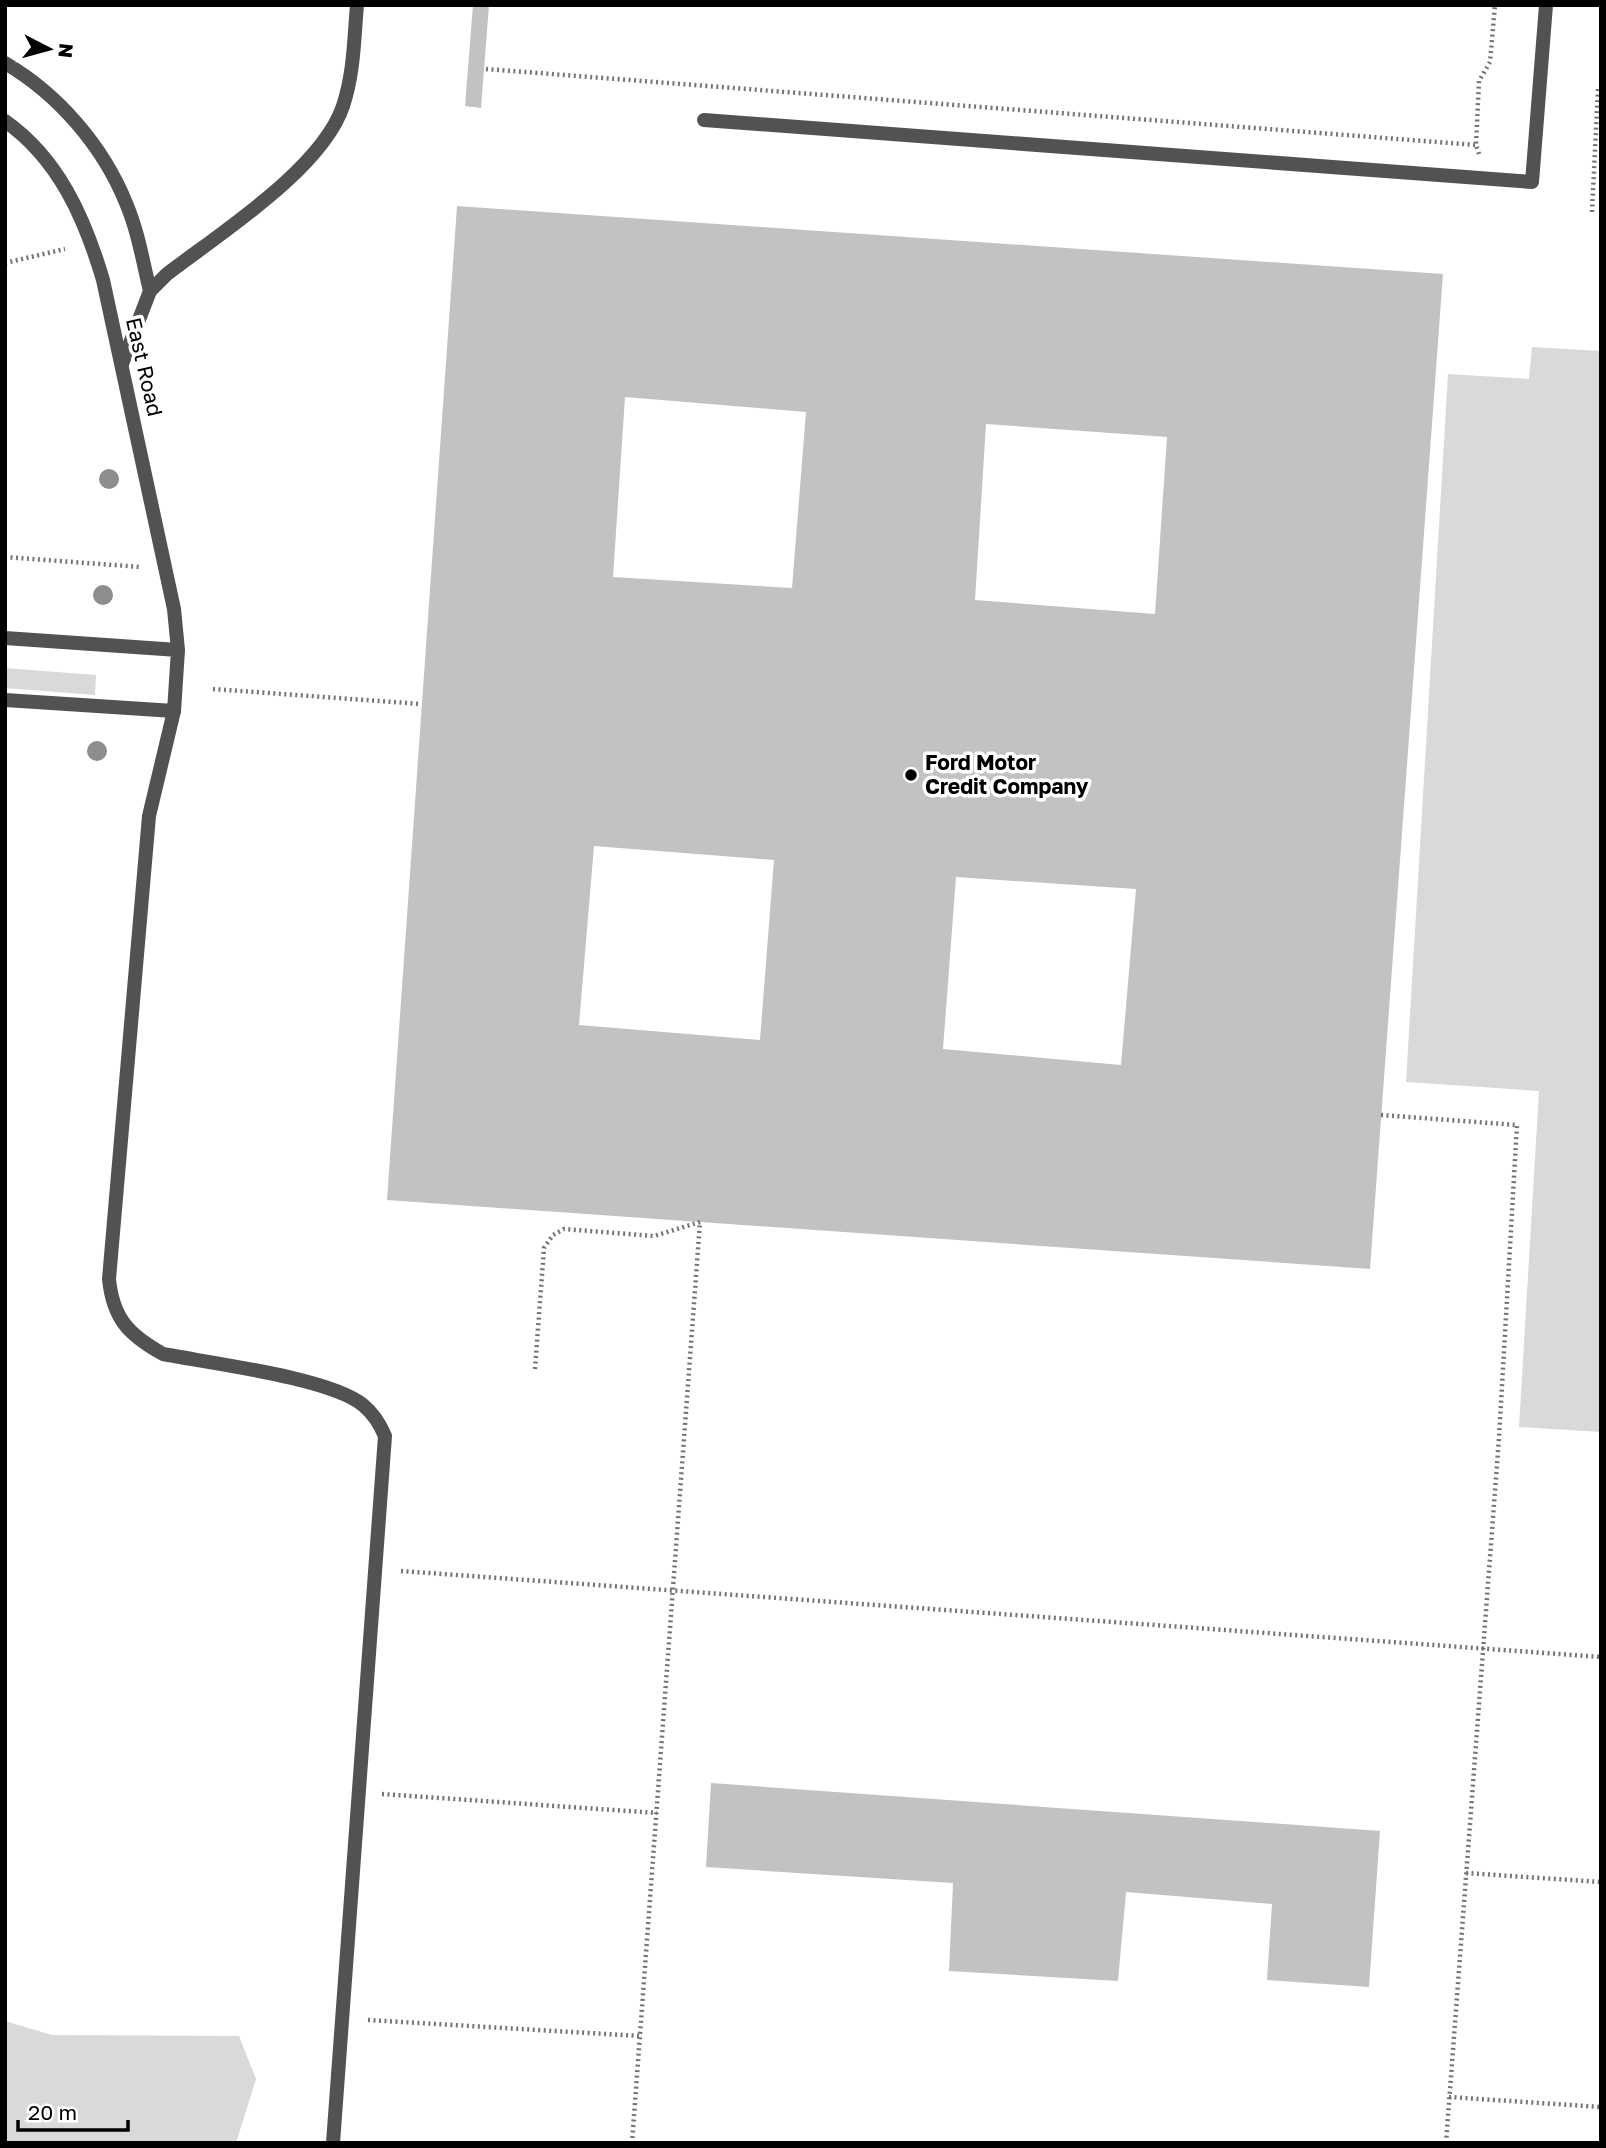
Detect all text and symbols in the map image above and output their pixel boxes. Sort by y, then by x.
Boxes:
north arrow [14,14,84,84]
text: N [54,42,79,59]
street label: East Road [121,315,169,419]
place label: Ford Motor Credit Company [925,749,1089,799]
marker: Ford Motor Credit Company [903,767,919,783]
scale bar [18,2088,128,2132]
text: 20 m [28,2099,77,2125]

